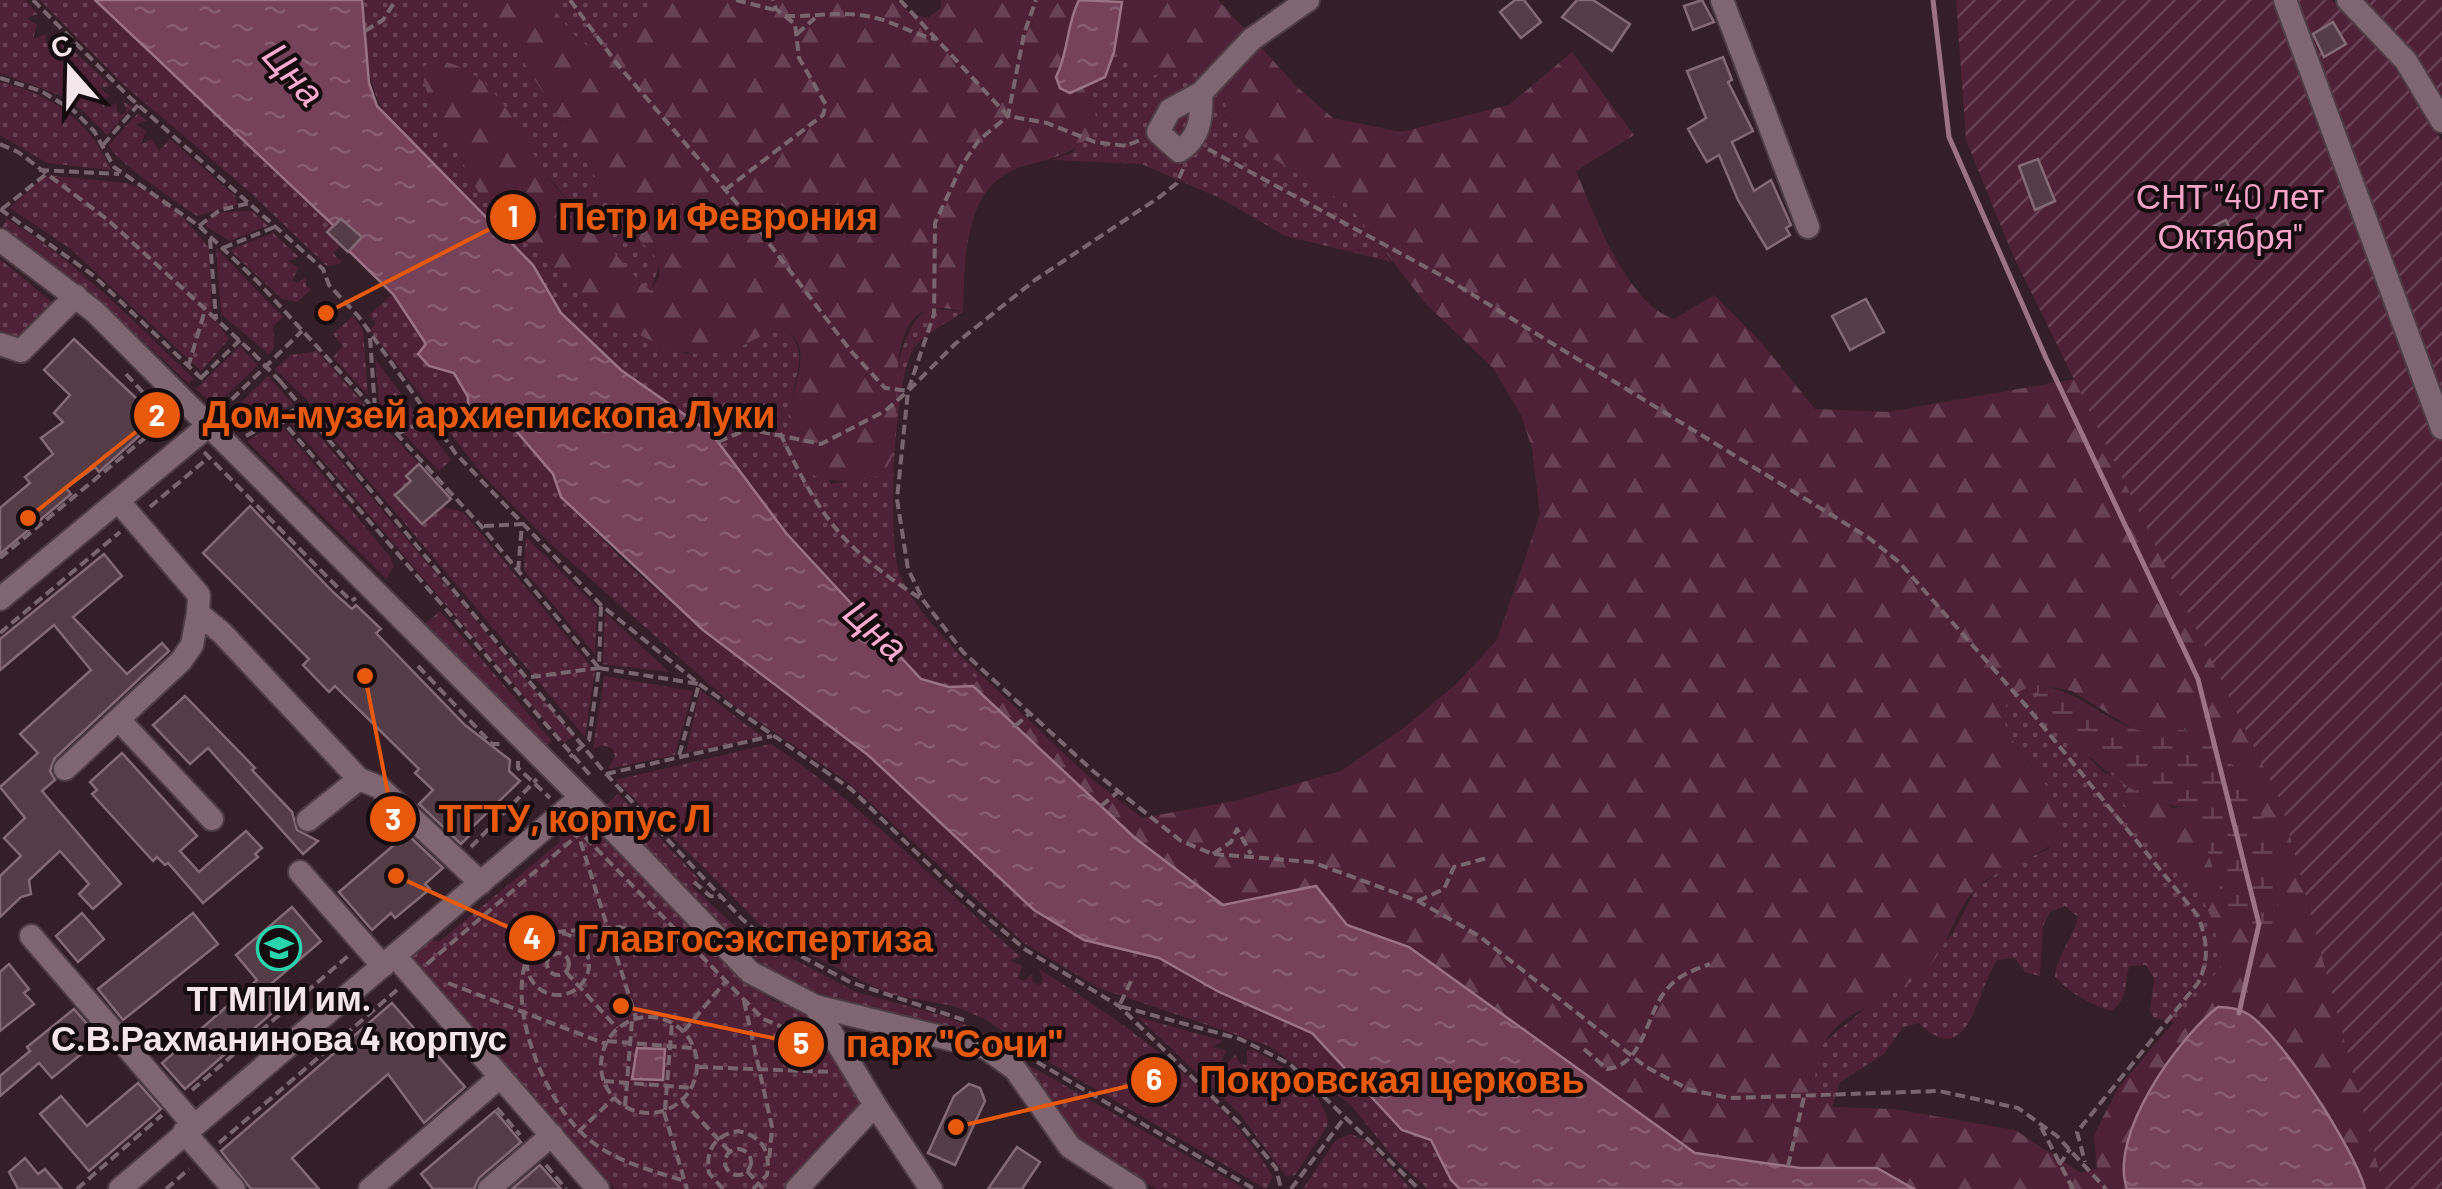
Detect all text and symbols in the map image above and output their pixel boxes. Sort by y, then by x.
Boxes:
north arrow [20,20,120,120]
text: С [46,26,76,65]
water label: Цна [255,32,335,114]
park label: СНТ "40 лет Октября" [2136,174,2324,256]
callout: Петр и Феврония [488,183,898,251]
text: Петр и Феврония [558,192,878,238]
text: 1 [508,197,518,233]
callout: Дом-музей архиепископа Луки [132,381,796,449]
text: Дом-музей архиепископа Луки [202,390,776,436]
text: 2 [149,396,165,432]
water label: Цна [836,589,918,669]
callout: ТГТУ, корпус Л [368,785,731,853]
text: ТГТУ, корпус Л [439,794,711,840]
text: 3 [385,800,401,836]
callout: Главгосэкспертиза [507,904,953,972]
text: Главгосэкспертиза [577,914,934,960]
text: 4 [523,919,541,955]
school or university icon: ТГМПИ им. С.В.Рахманинова 4 корпус [256,925,302,971]
place label: ТГМПИ им. С.В.Рахманинова 4 корпус [51,976,507,1058]
callout: парк "Сочи" [776,1010,1082,1078]
text: парк "Сочи" [846,1019,1063,1065]
text: 5 [793,1024,809,1060]
callout: Покровская церковь [1129,1046,1605,1114]
text: Покровская церковь [1199,1055,1585,1101]
text: 6 [1146,1060,1162,1096]

